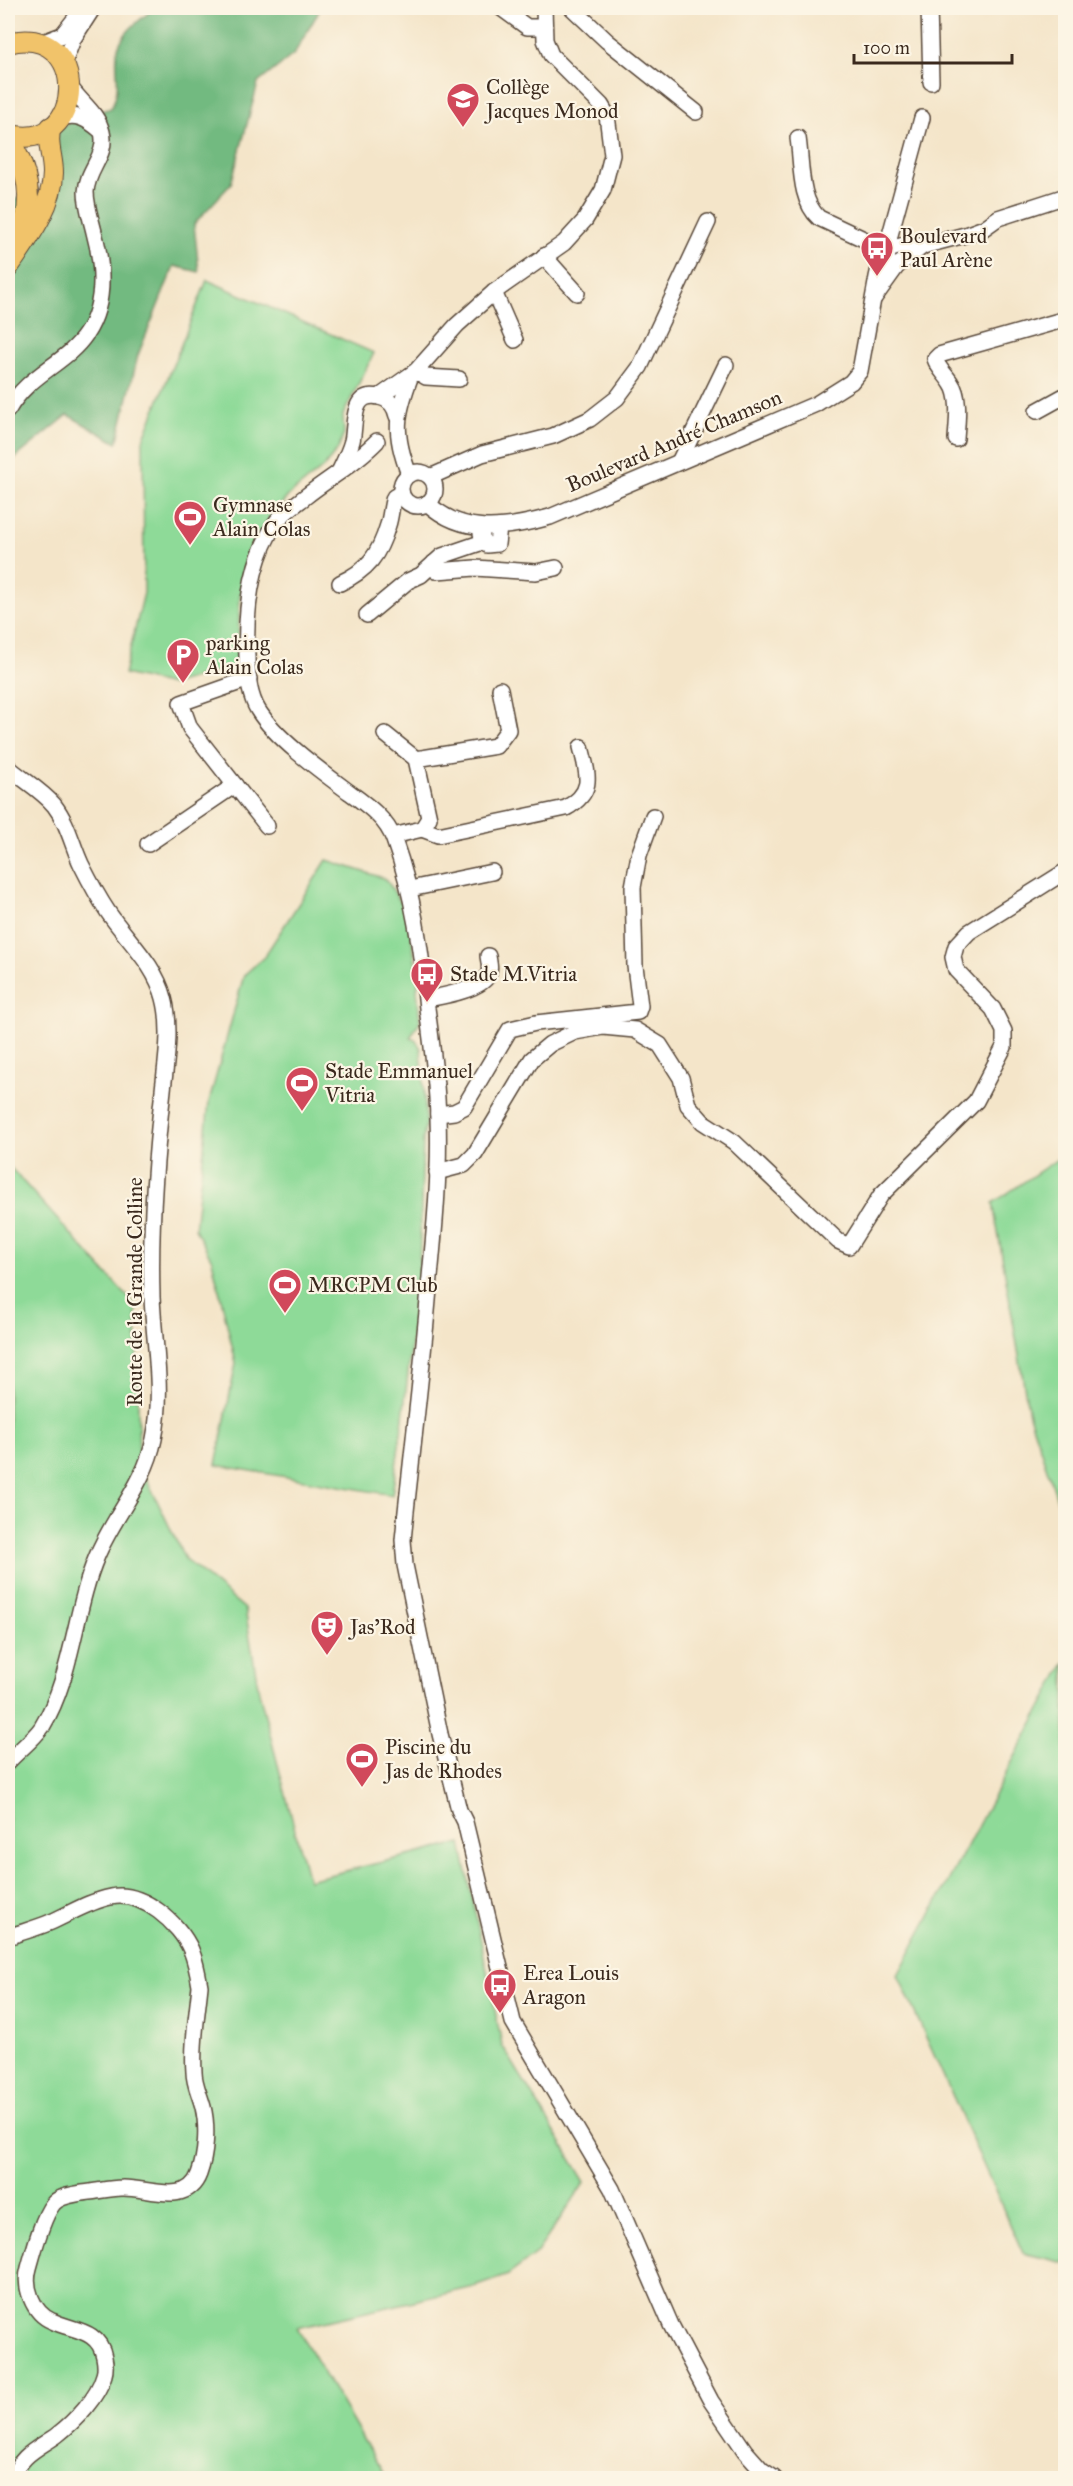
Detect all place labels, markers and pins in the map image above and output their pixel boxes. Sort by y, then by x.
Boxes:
place label: Collège Jacques Monod [484,74,619,124]
school or university icon: Collège Jacques Monod [445,81,481,128]
place label: Boulevard Paul Arène [900,223,993,273]
bus stop icon: Boulevard Paul Arène [859,230,895,277]
place label: Gymnase Alain Colas [212,492,311,542]
sports icon: Gymnase Alain Colas [172,499,208,546]
place label: parking Alain Colas [205,630,304,680]
parking icon: parking Alain Colas [165,637,201,684]
bus stop icon: Stade M.Vitria [409,956,445,1003]
place label: Stade M.Vitria [450,961,577,987]
place label: Stade Emmanuel Vitria [324,1058,474,1108]
sports icon: Stade Emmanuel Vitria [284,1065,320,1112]
sports icon: MRCPM Club [267,1267,303,1314]
place label: MRCPM Club [308,1272,438,1298]
theatre icon: Jas'Rod [309,1609,345,1656]
place label: Jas'Rod [348,1614,416,1640]
place label: Piscine du Jas de Rhodes [383,1734,502,1784]
sports icon: Piscine du Jas de Rhodes [344,1741,380,1788]
place label: Erea Louis Aragon [522,1960,619,2010]
bus stop icon: Erea Louis Aragon [482,1967,518,2014]

